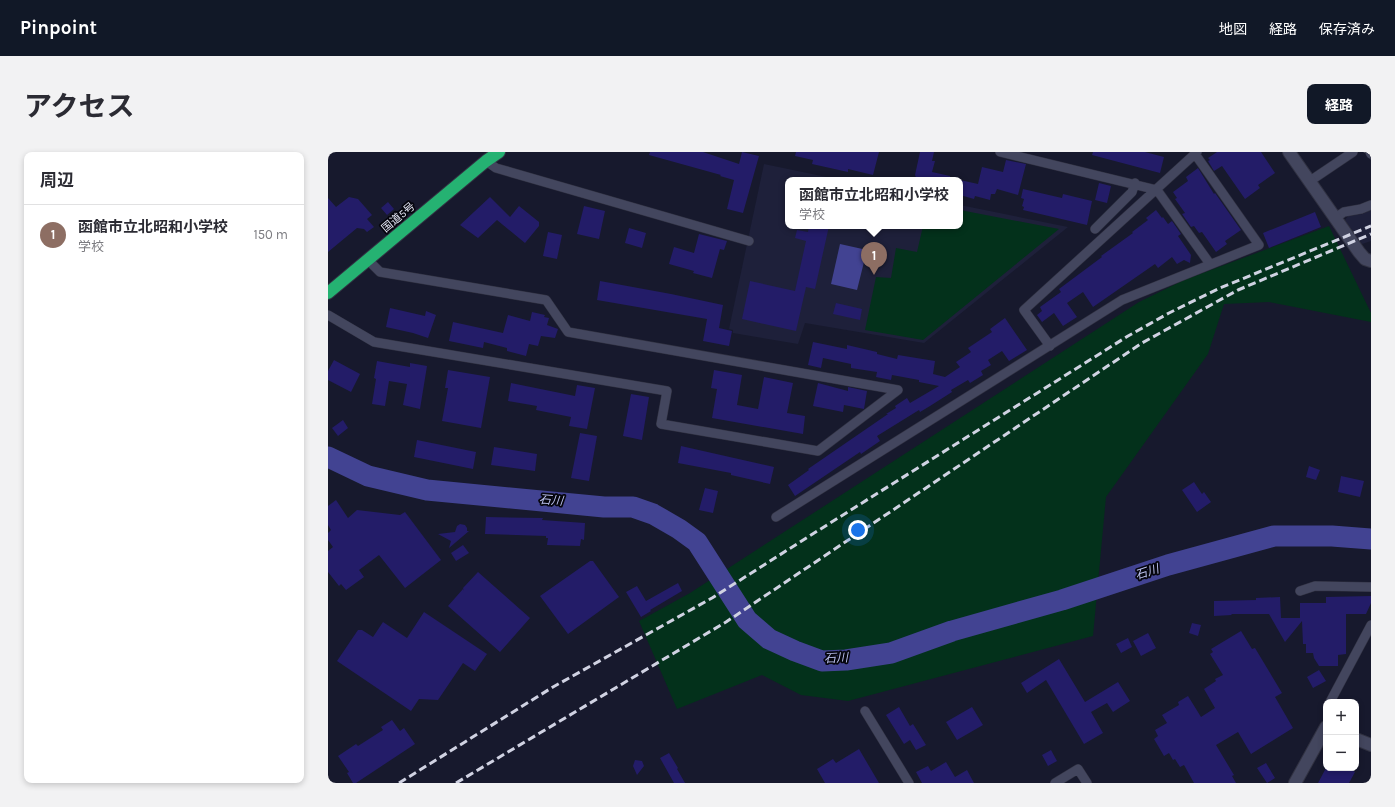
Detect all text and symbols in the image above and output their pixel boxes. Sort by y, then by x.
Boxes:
text: Pinpoint [20,17,97,39]
text: 地図 [1219,21,1247,38]
text: 経路 [1269,21,1297,38]
text: 保存済み [1319,21,1375,38]
button: 経路 [1307,84,1371,124]
text: アクセス [24,90,135,123]
text: 周辺 [40,170,74,190]
popup [785,177,963,229]
text: 函館市立北昭和小学校 [799,186,949,204]
street label: 国道5号 [379,200,418,235]
text: 学校 [799,207,825,222]
text: 函館市立北昭和小学校 [78,218,228,236]
text: 1 [51,227,55,242]
text: 150 m [253,227,288,242]
text: 学校 [78,239,104,254]
pin: 1 [861,242,887,275]
water label: 石川 [538,492,566,508]
your location [848,520,868,540]
water label: 石川 [1133,561,1162,582]
water label: 石川 [824,650,850,666]
map controls [1323,699,1359,771]
button: + [1323,699,1359,735]
button: − [1323,735,1359,771]

